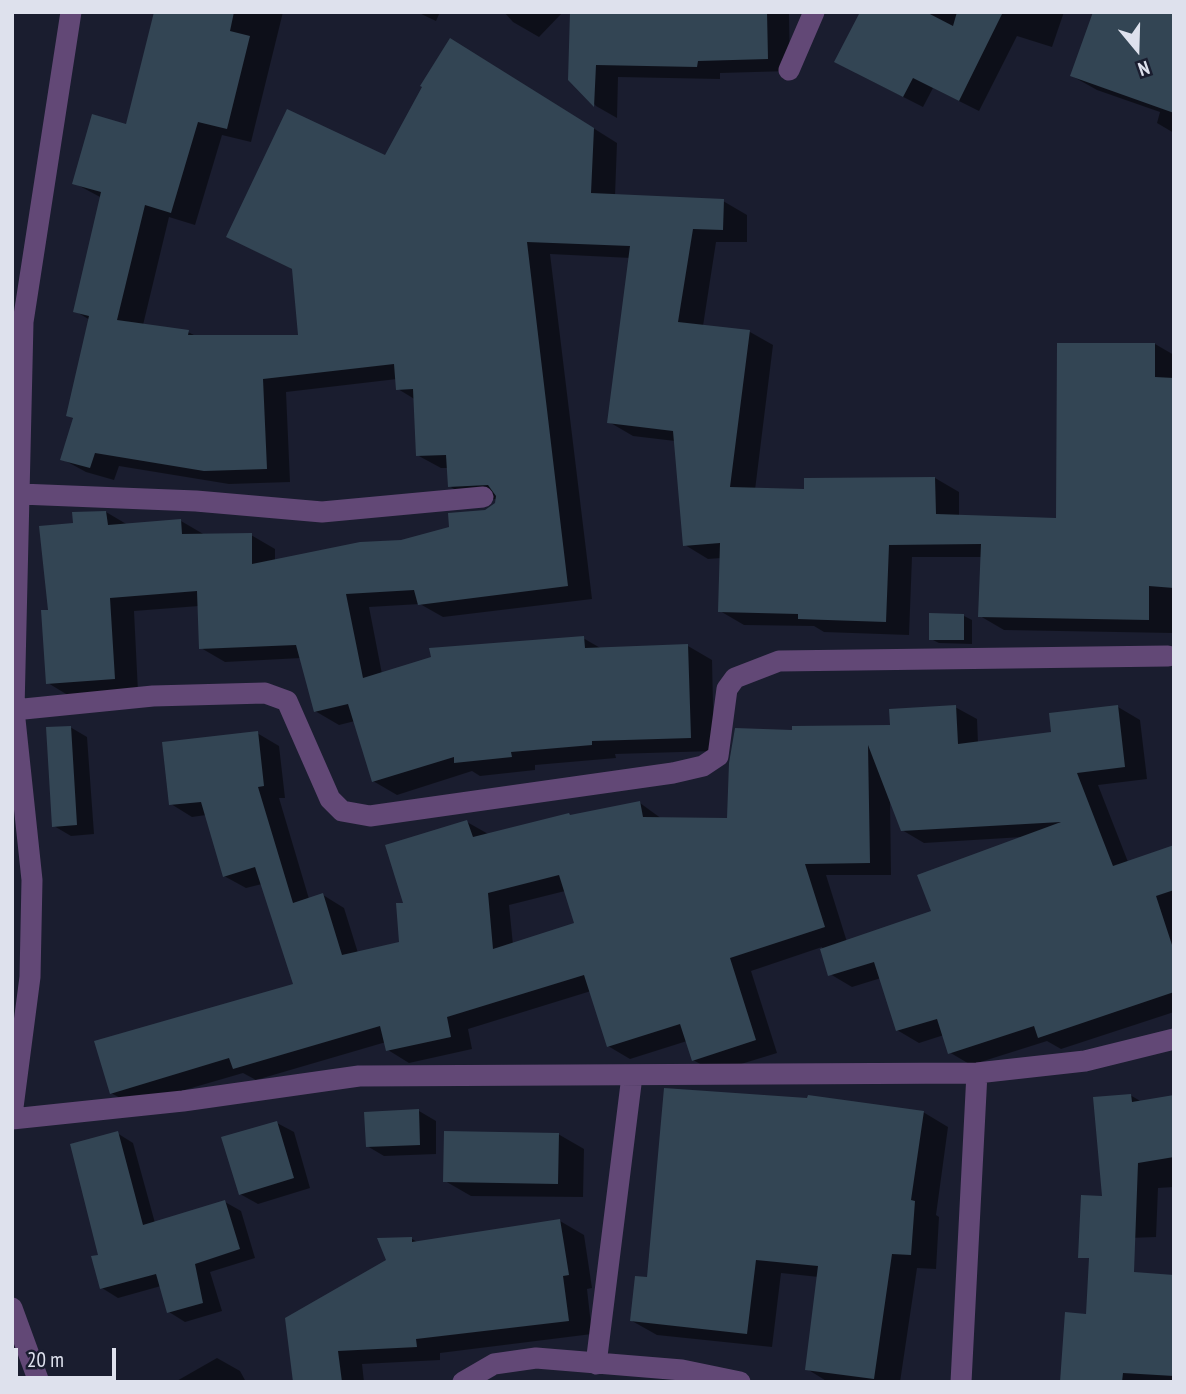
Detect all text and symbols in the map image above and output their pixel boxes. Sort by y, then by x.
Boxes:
north arrow [1102,14,1172,84]
text: N [1135,56,1153,82]
scale bar [18,1334,119,1378]
text: 20 m [27,1346,64,1373]

